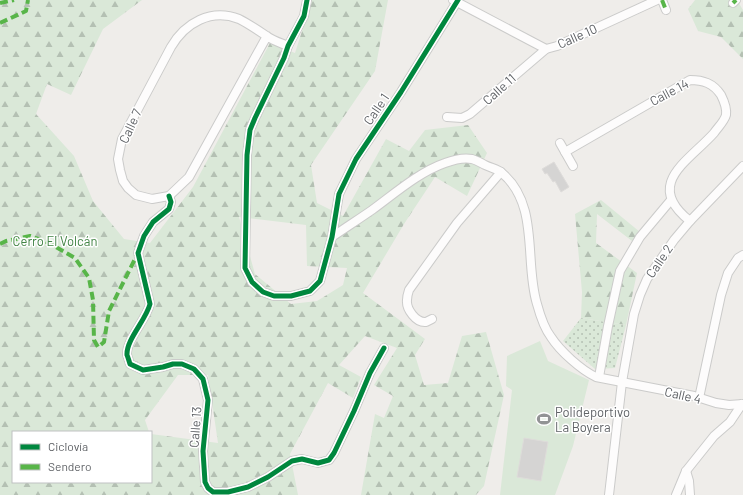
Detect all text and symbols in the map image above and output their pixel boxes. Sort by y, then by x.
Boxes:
street label: Calle 10 [555,20,599,52]
street label: Calle 11 [479,70,519,108]
street label: Calle 14 [647,75,691,109]
street label: Calle 1 [360,90,392,128]
street label: Calle 7 [115,106,145,146]
park label: Cerro El Volcán [13,233,97,249]
street label: Calle 2 [642,241,676,281]
street label: Calle 4 [663,383,703,407]
place label: Polideportivo La Boyera [555,404,630,435]
street label: Calle 13 [186,406,204,448]
sports icon: Polideportivo La Boyera [536,411,552,427]
legend [12,431,152,483]
text: Ciclovía [48,439,88,453]
text: Sendero [48,459,92,473]

